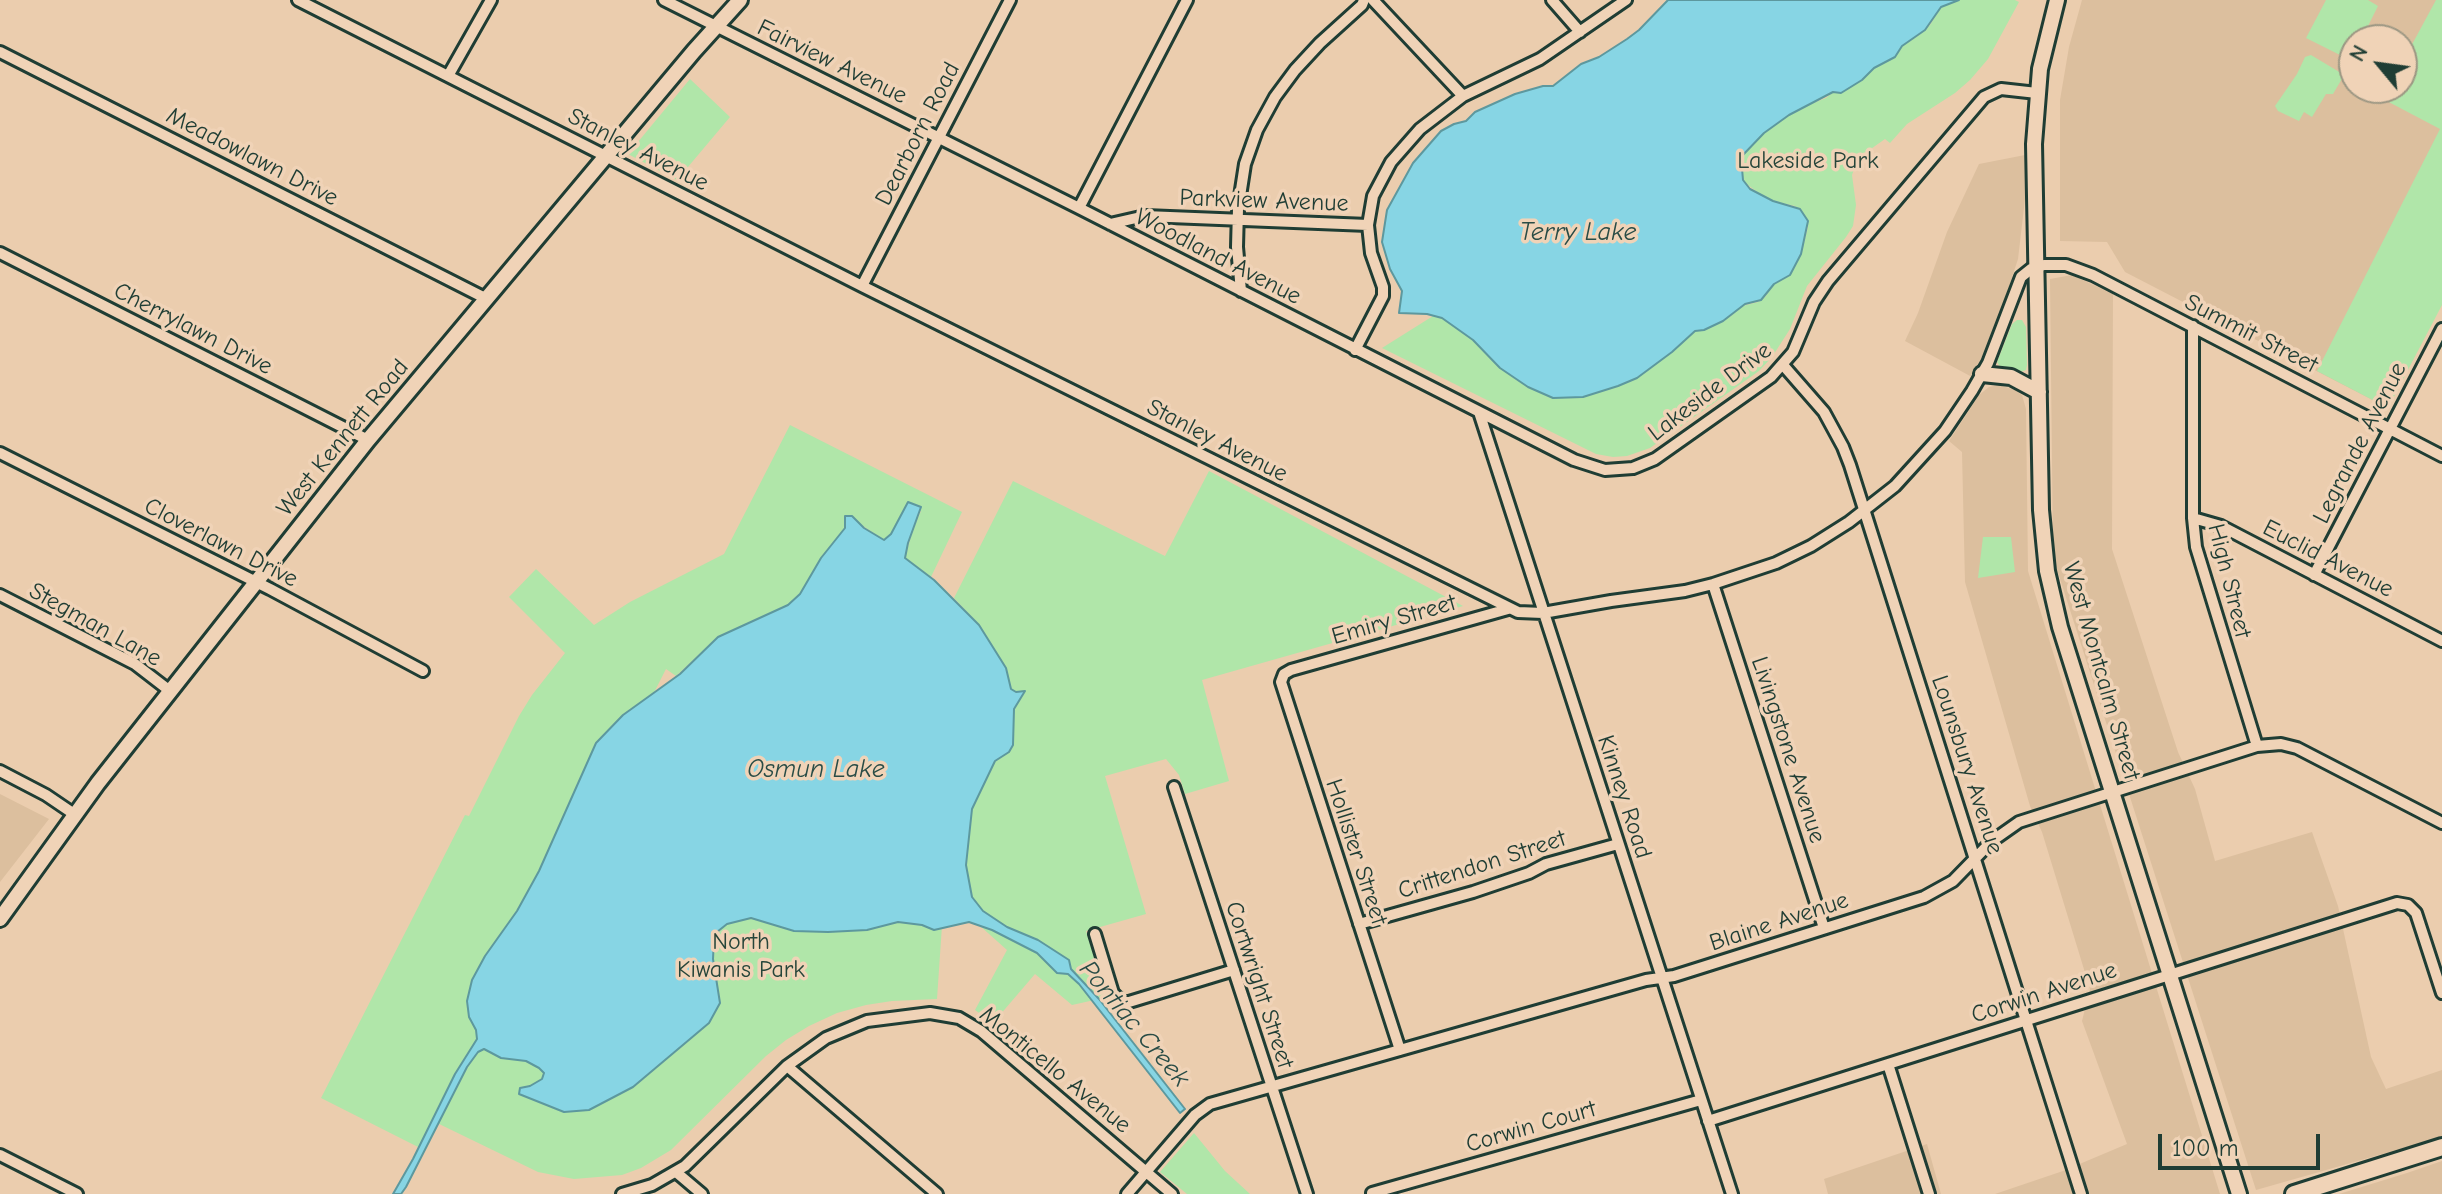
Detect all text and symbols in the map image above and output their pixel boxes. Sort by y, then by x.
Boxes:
street label: Fairview Avenue [753,13,911,111]
north arrow [2338,24,2418,104]
text: N [2344,41,2374,66]
street label: Dearborn Road [869,57,967,211]
street label: Meadowlawn Drive [161,101,343,213]
street label: Stanley Avenue [563,102,713,198]
park label: Lakeside Park [1737,147,1879,175]
street label: Parkview Avenue [1179,184,1349,218]
street label: Woodland Avenue [1130,203,1306,311]
water label: Terry Lake [1519,217,1637,249]
street label: Cherrylawn Drive [109,277,277,381]
street label: Summit Street [2180,288,2322,380]
street label: Lakeside Drive [1643,336,1777,448]
street label: West Kennett Road [271,354,415,522]
street label: Legrande Avenue [2307,358,2413,528]
street label: Stanley Avenue [1142,393,1292,489]
street label: Cloverlawn Drive [139,492,303,594]
street label: Euclid Avenue [2258,514,2398,604]
street label: High Street [2201,521,2257,641]
street label: West Montcalm Street [2056,559,2146,783]
street label: Stegman Lane [24,577,166,673]
street label: Emiry Street [1328,588,1460,652]
street label: Livingstone Avenue [1744,653,1832,847]
street label: Lounsbury Avenue [1925,672,2009,858]
street label: Kinney Road [1591,732,1657,862]
water label: Osmun Lake [747,754,885,786]
street label: Hollister Street [1319,775,1393,929]
street label: Crittendon Street [1394,824,1570,906]
street label: Blaine Avenue [1706,886,1852,958]
street label: Cortwright Street [1218,898,1300,1072]
park label: North Kiwanis Park [677,928,805,984]
water label: Pontiac Creek [1072,954,1196,1094]
street label: Corwin Avenue [1968,956,2120,1030]
street label: Monticello Avenue [974,1000,1136,1140]
street label: Corwin Court [1463,1095,1599,1159]
scale bar [2162,1118,2324,1168]
text: 100 m [2172,1134,2239,1162]

